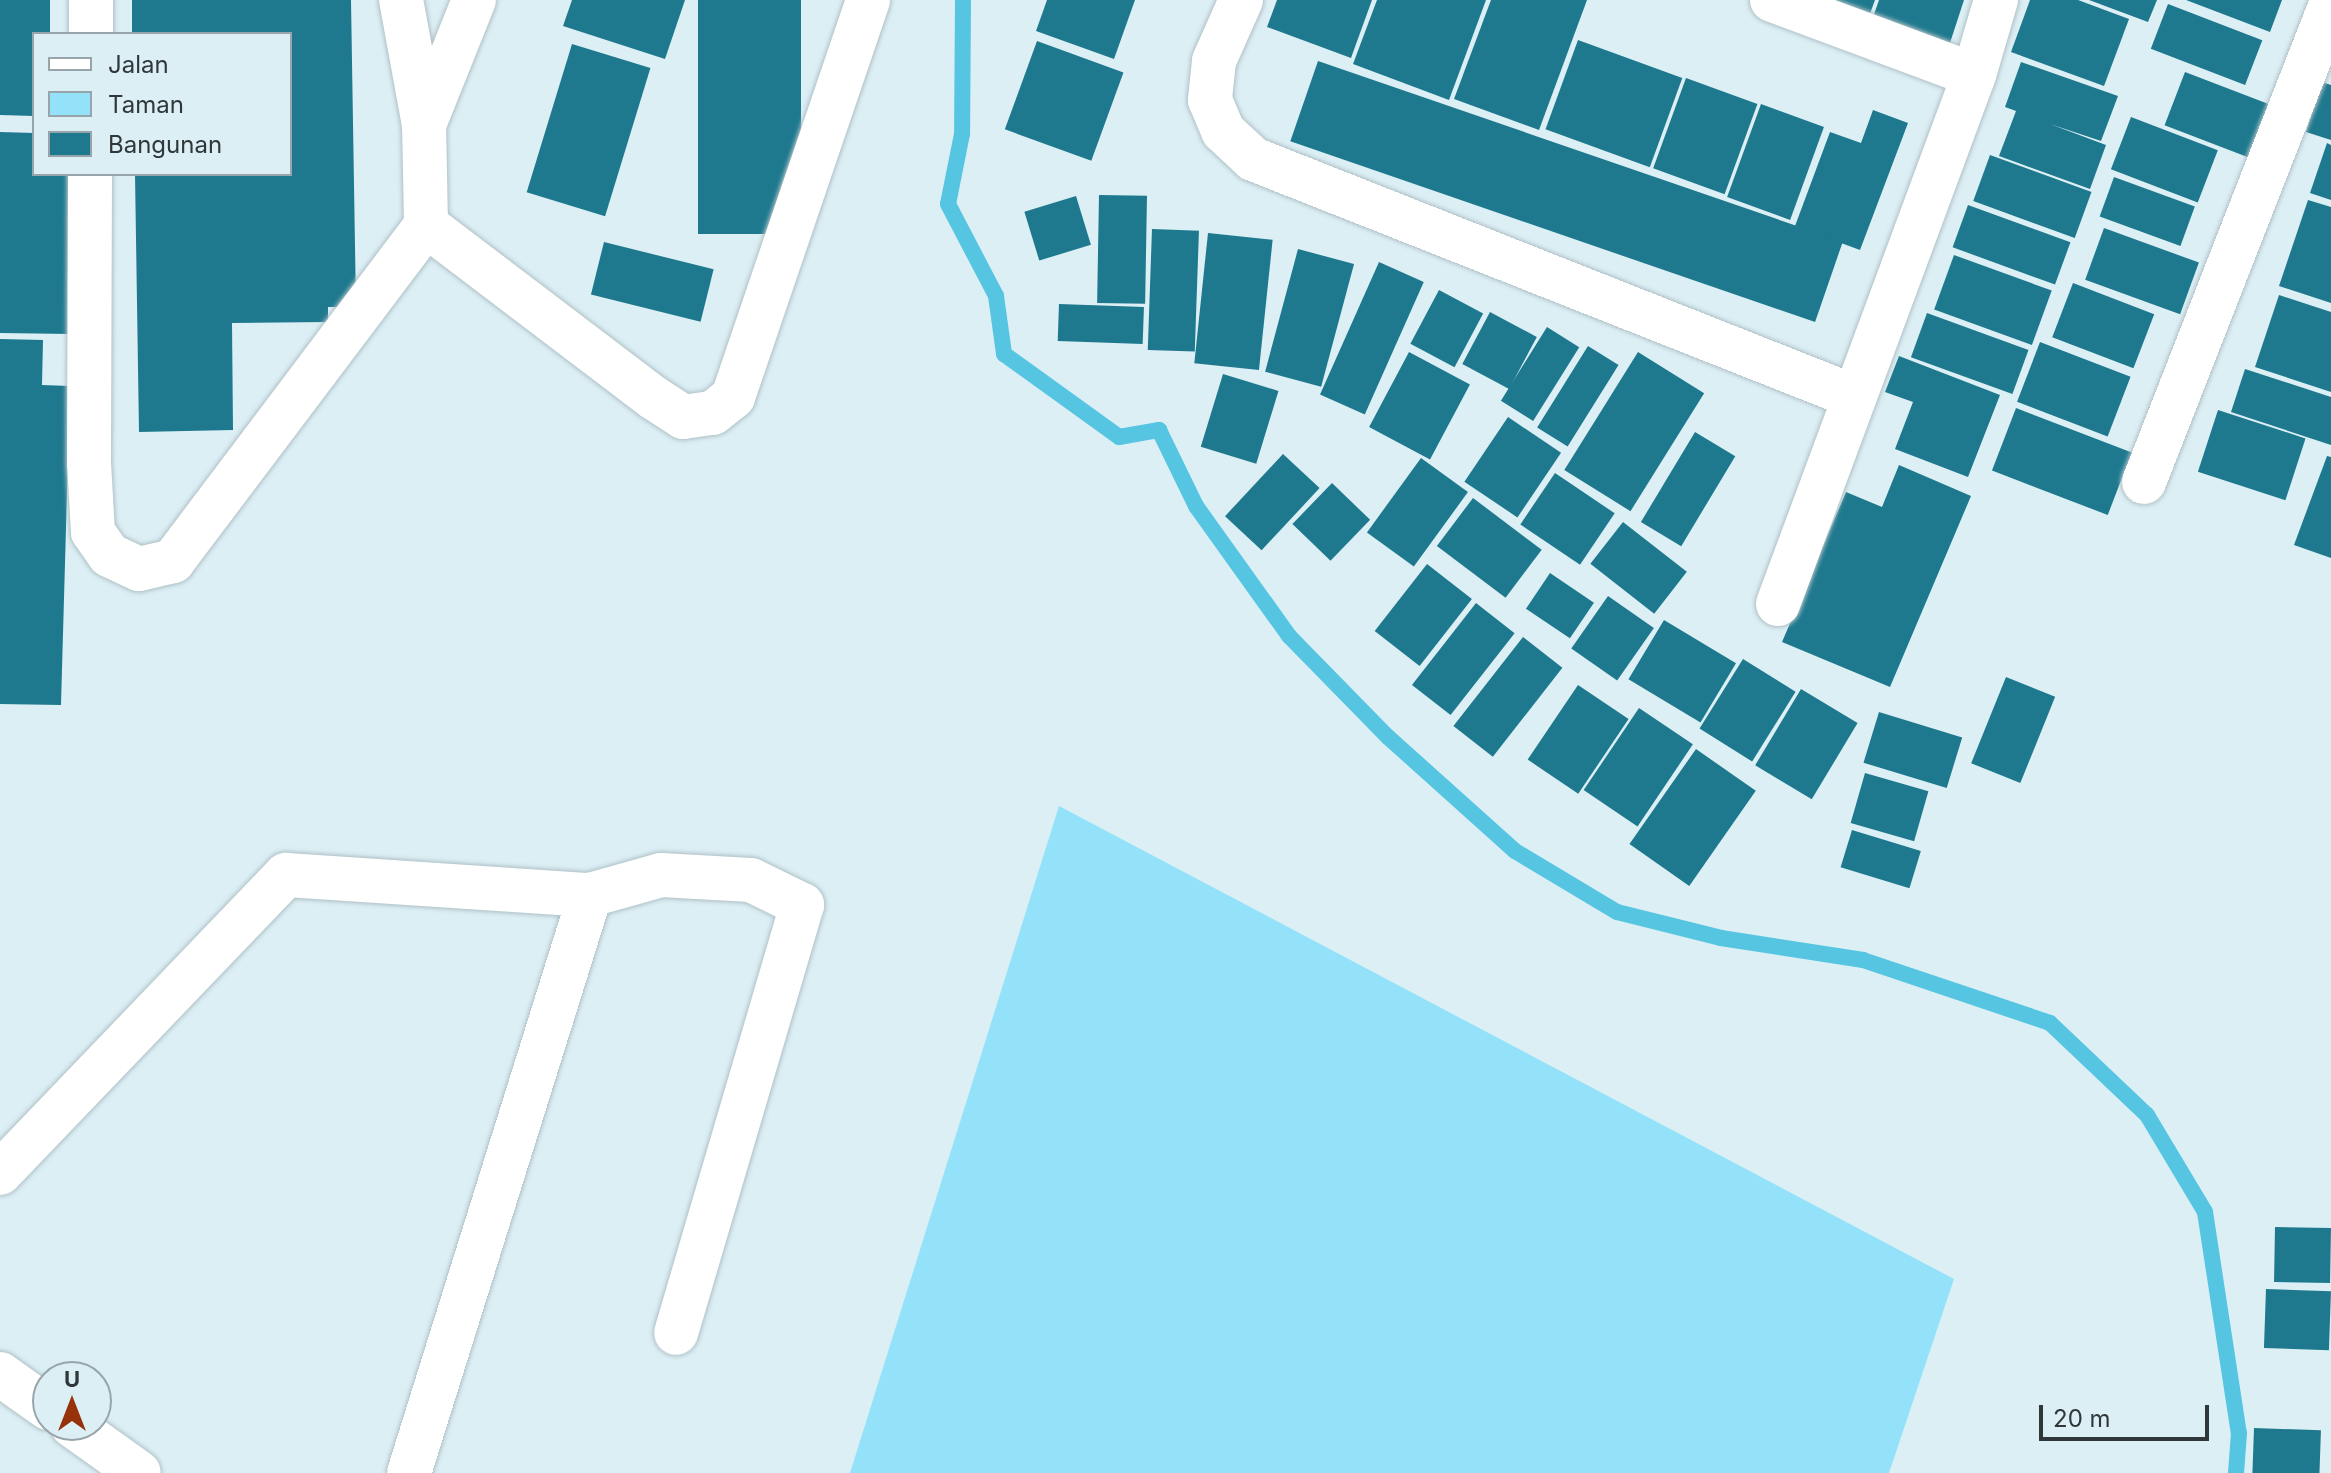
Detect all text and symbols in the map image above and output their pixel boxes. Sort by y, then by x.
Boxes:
legend [32,32,292,176]
text: Jalan [108,50,169,79]
text: Taman [108,90,184,119]
text: Bangunan [108,130,222,159]
north arrow [32,1361,112,1441]
text: U [64,1366,80,1392]
scale bar [2043,1389,2213,1439]
text: 20 m [2053,1404,2111,1433]

